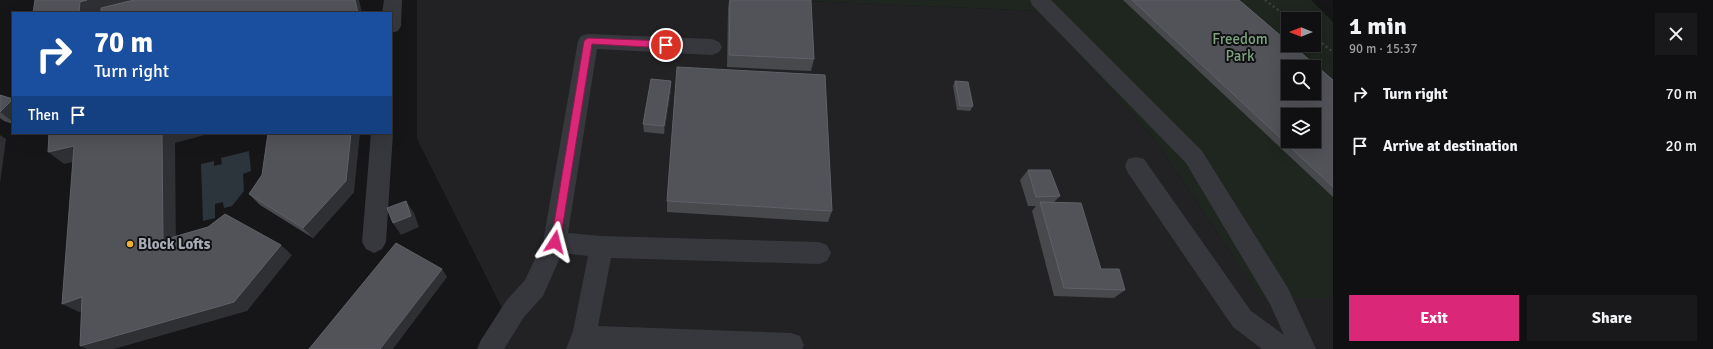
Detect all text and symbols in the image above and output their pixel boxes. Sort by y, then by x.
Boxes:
text: 1 min [1349,11,1407,41]
north arrow [1281,12,1321,52]
map controls [1281,12,1321,148]
button: close [1655,13,1697,55]
text: 70 m [94,26,153,60]
icon: right [28,28,80,80]
pin [649,28,683,62]
park label: Freedom Park [1212,30,1268,65]
icon: arrive [655,34,677,56]
text: 90 m · 15:37 [1349,41,1418,57]
text: Turn right [94,60,169,82]
button: search [1281,60,1321,100]
icon: right [1349,83,1371,105]
text: Turn right [1383,85,1448,103]
text: 70 m [1666,85,1697,103]
icon: arrive [67,104,89,126]
text: Then [28,106,59,124]
button: layers [1281,108,1321,148]
icon: arrive [1349,135,1371,157]
text: Arrive at destination [1383,137,1518,155]
text: 20 m [1666,137,1697,155]
position arrow [534,221,576,263]
place label: Block Lofts [138,235,211,253]
marker: Block Lofts [125,239,135,249]
button: Exit [1349,295,1519,341]
button: Share [1527,295,1697,341]

